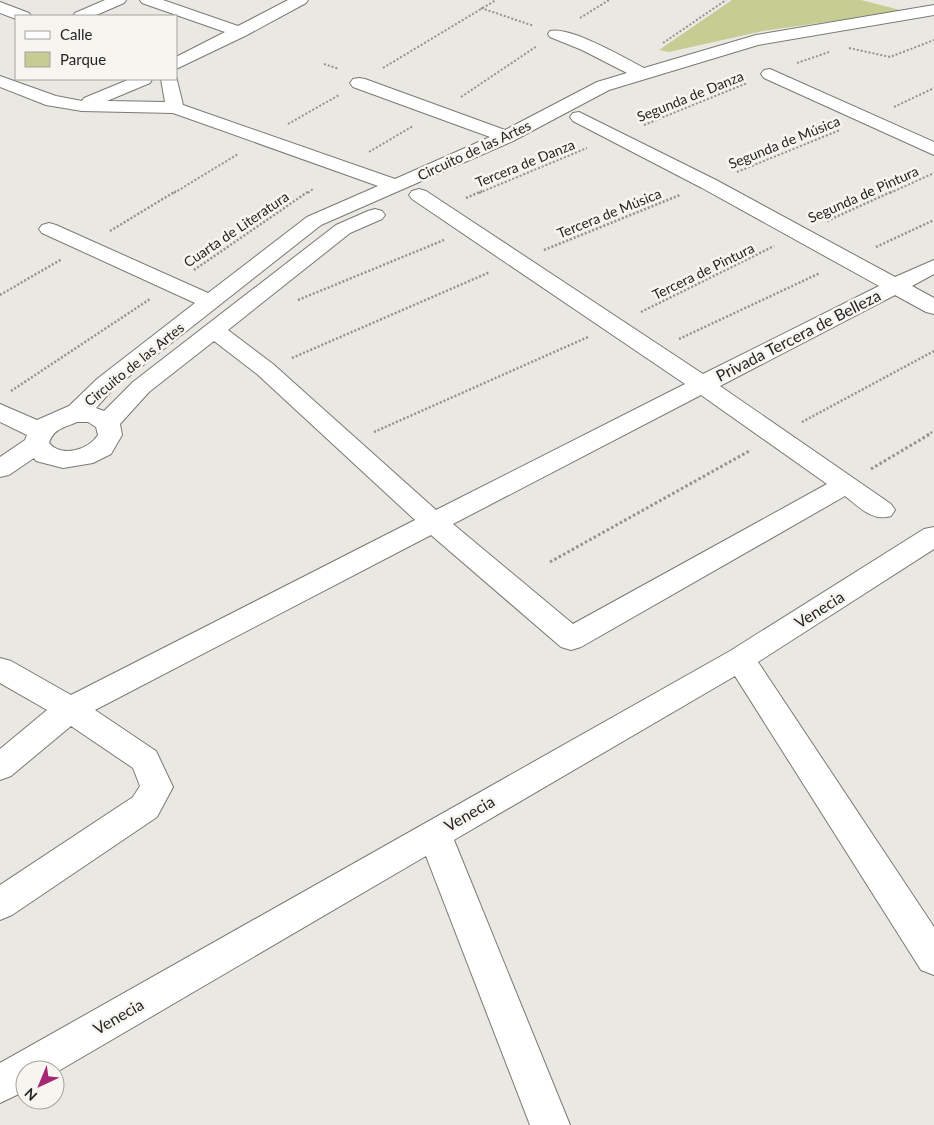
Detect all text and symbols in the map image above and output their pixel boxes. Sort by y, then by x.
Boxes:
legend [15,15,178,80]
text: Calle [60,25,93,43]
text: Parque [60,50,106,68]
street label: Segunda de Danza [634,67,746,125]
street label: Segunda de Música [726,112,842,172]
street label: Circuito de las Artes [415,116,533,184]
street label: Tercera de Danza [473,135,577,191]
street label: Segunda de Pintura [805,162,921,226]
street label: Tercera de Música [554,184,664,242]
street label: Cuarta de Literatura [180,188,292,270]
street label: Tercera de Pintura [649,239,757,303]
street label: Privada Tercera de Belleza [713,285,883,385]
street label: Circuito de las Artes [81,319,187,409]
street label: Venecia [791,586,847,632]
street label: Venecia [440,791,498,835]
street label: Venecia [89,994,147,1038]
north arrow [15,1060,65,1110]
text: N [21,1085,40,1105]

